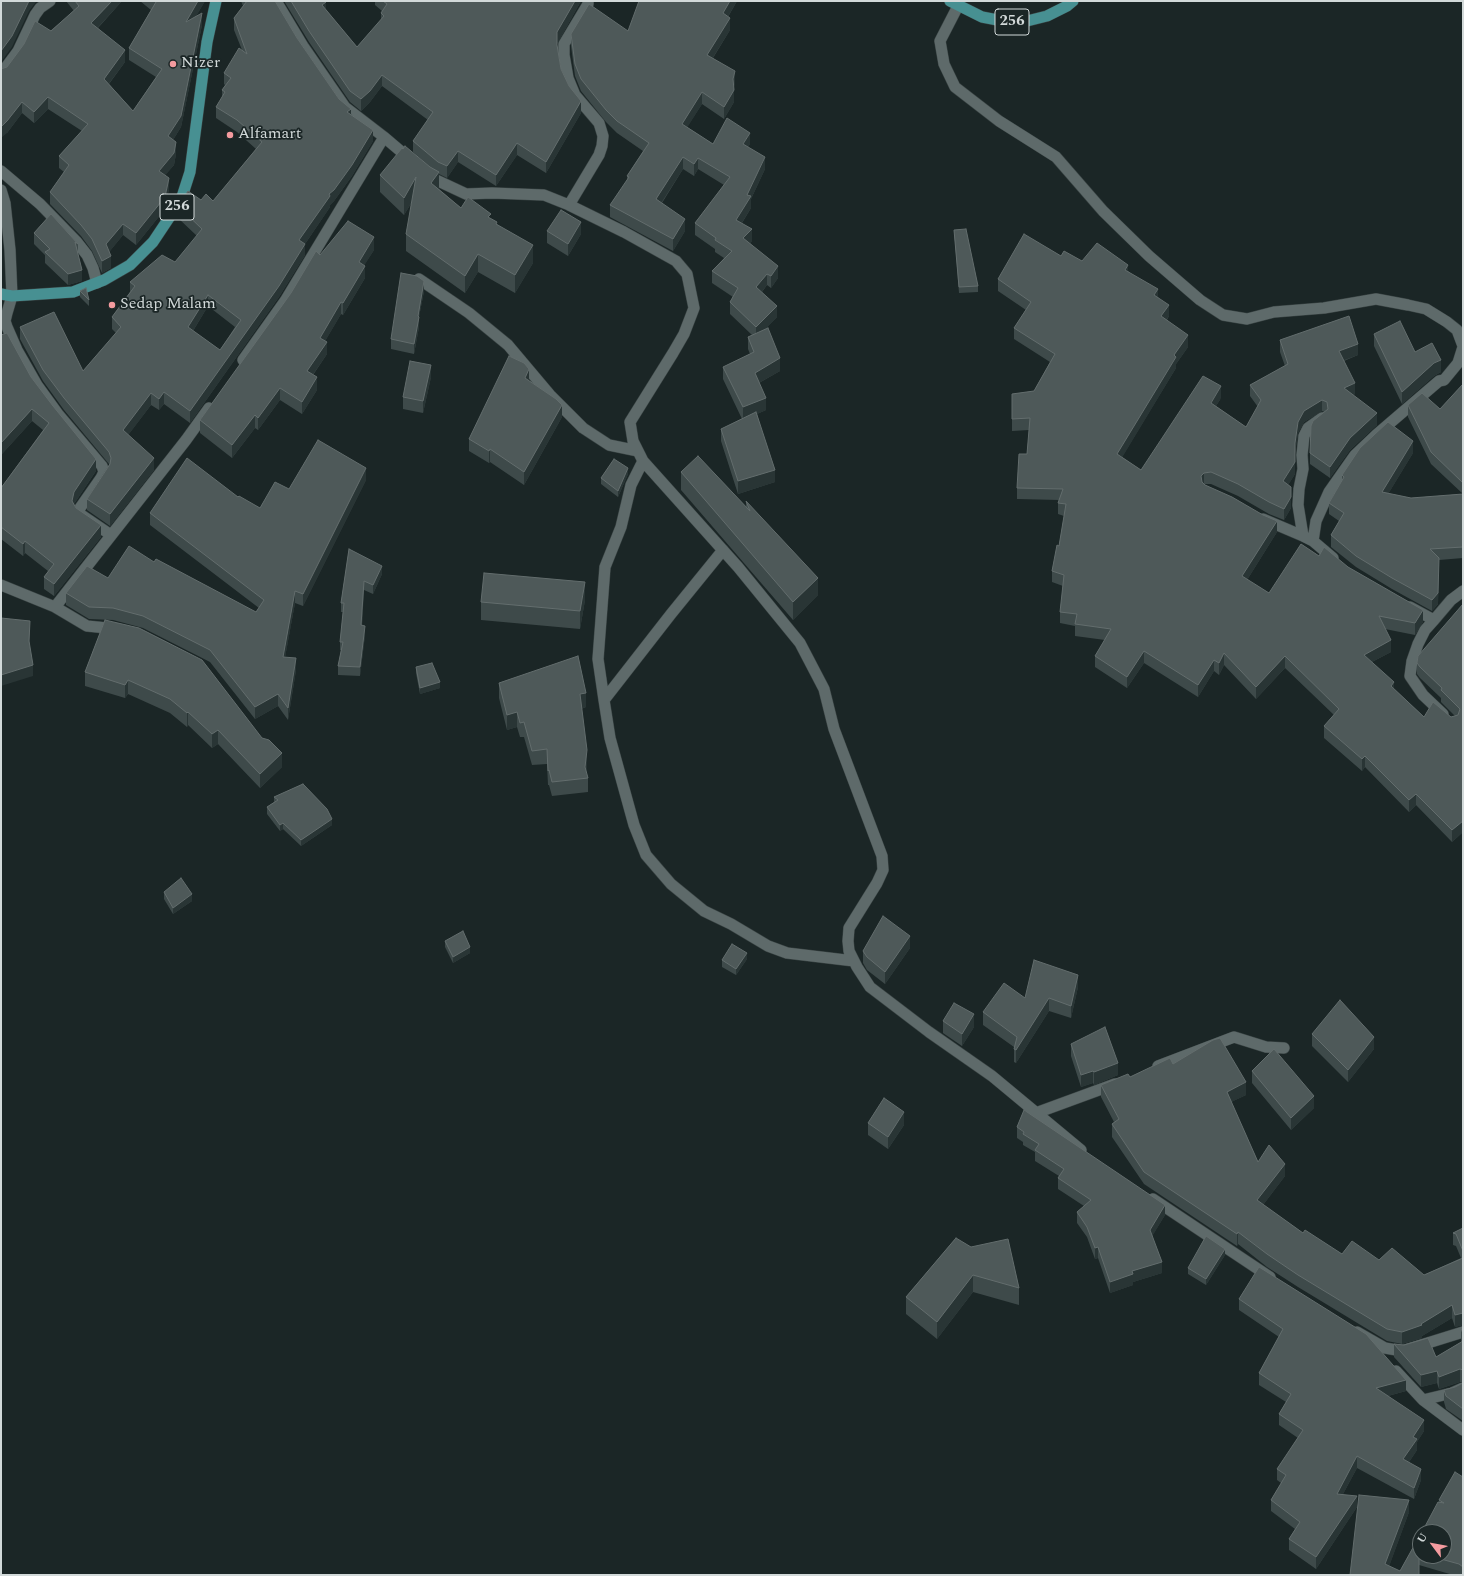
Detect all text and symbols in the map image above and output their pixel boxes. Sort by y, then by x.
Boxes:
road number: 256 [995,9,1029,35]
place label: Nizer [181,54,220,74]
marker: Nizer [168,59,178,69]
place label: Alfamart [238,125,301,145]
marker: Alfamart [225,130,235,140]
road number: 256 [160,194,194,220]
place label: Sedap Malam [120,295,216,315]
marker: Sedap Malam [107,300,117,310]
north arrow [1412,1524,1452,1564]
text: U [1413,1529,1432,1546]

